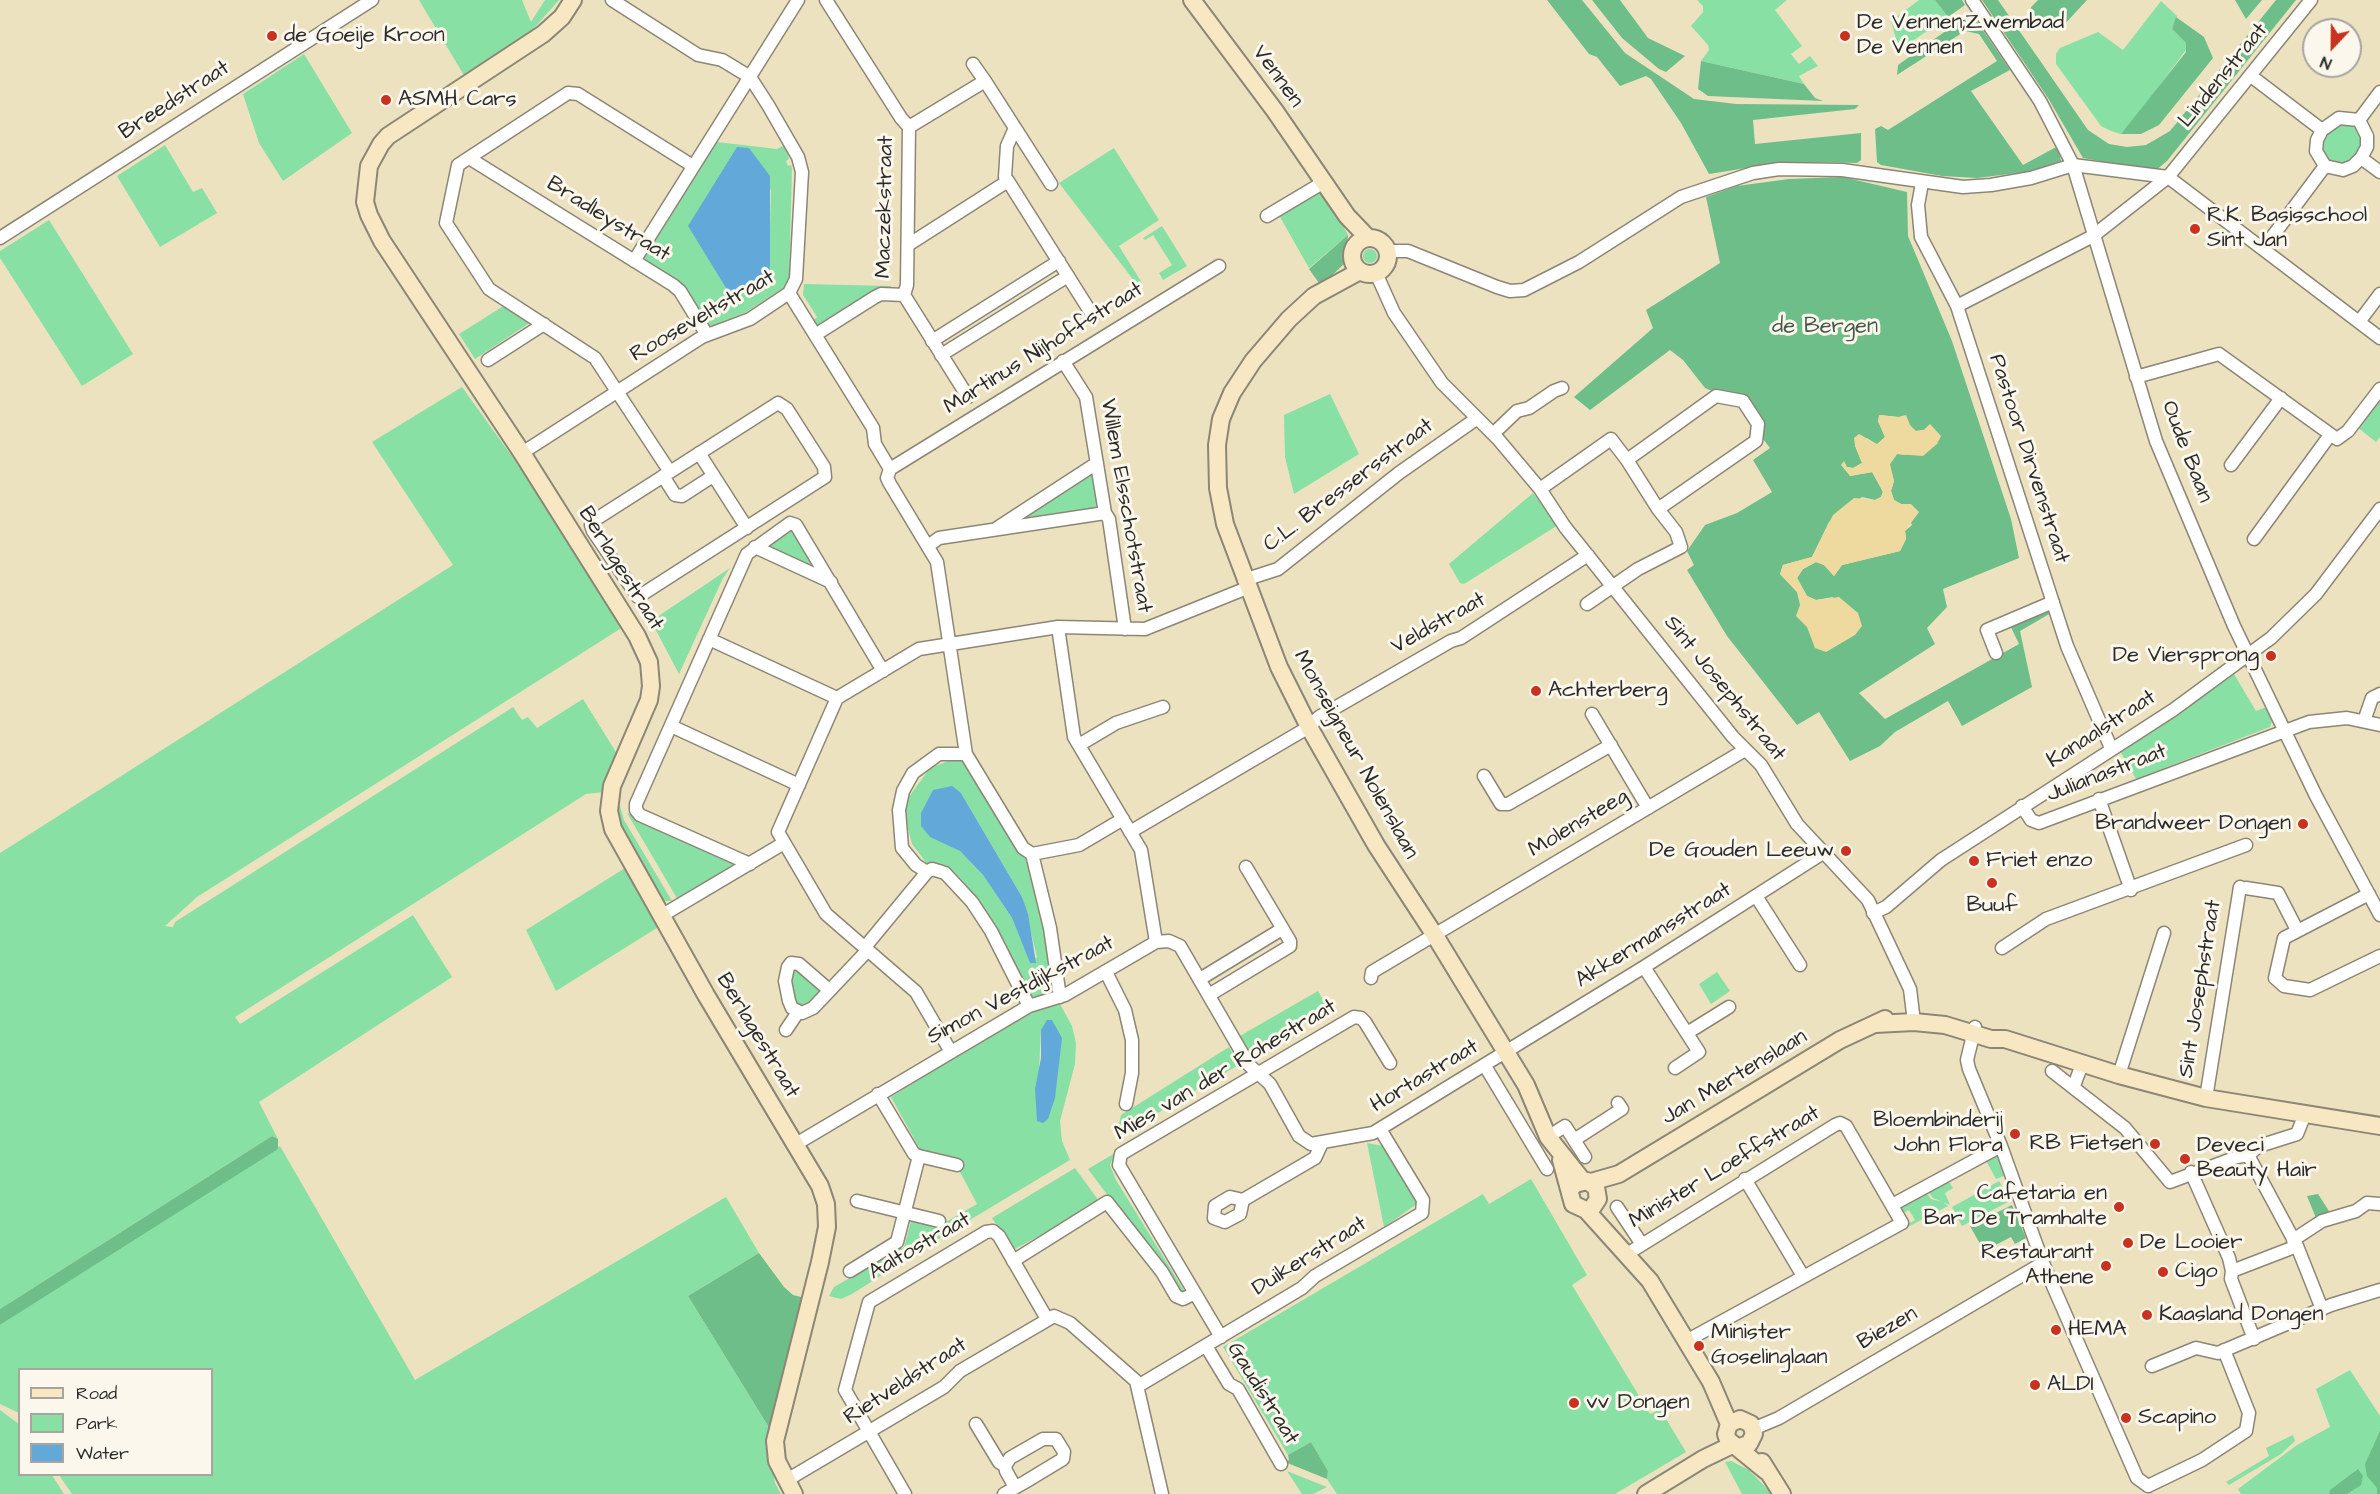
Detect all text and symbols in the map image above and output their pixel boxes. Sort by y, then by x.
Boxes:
place label: De Vennen;Zwembad De Vennen [1857,10,2064,62]
street label: Lindenstraat [2174,18,2274,134]
north arrow [2302,18,2362,78]
place label: de Goeije Kroon [284,23,445,49]
marker: de Goeije Kroon [265,29,279,43]
marker: De Vennen;Zwembad De Vennen [1838,29,1852,43]
street label: Vennen [1246,41,1308,113]
text: N [2317,51,2335,75]
street label: Breedstraat [115,56,235,146]
place label: ASMH Cars [398,87,517,113]
marker: ASMH Cars [379,93,393,107]
street label: Maczekstraat [872,135,900,279]
street label: Bradleystraat [541,171,675,269]
place label: R.K. Basisschool Sint Jan [2207,203,2367,254]
marker: R.K. Basisschool Sint Jan [2188,222,2202,236]
street label: Rooseveltstraat [626,265,780,369]
street label: Martinus Nijhoffstraat [940,277,1148,421]
park label: de Bergen [1772,314,1878,340]
street label: Pastoor Dirvenstraat [1982,351,2074,567]
street label: Willem Elsschotstraat [1093,397,1157,615]
street label: Oude Baan [2155,397,2217,507]
street label: C.L. Bressersstraat [1259,413,1439,559]
street label: Berlagestraat [571,502,669,636]
street label: Veldstraat [1387,587,1491,661]
street label: Sint Josephstraat [1657,611,1791,767]
place label: De Viersprong [2113,643,2259,669]
street label: Monseigneur Nolenslaan [1287,646,1423,864]
marker: De Viersprong [2264,649,2278,663]
place label: Achterberg [1548,678,1668,704]
marker: Achterberg [1529,684,1543,698]
street label: Kanaalstraat [2043,685,2161,775]
street label: Julianastraat [2043,739,2171,809]
street label: Molensteeg [1524,784,1634,864]
place label: Brandweer Dongen [2095,811,2291,837]
marker: Brandweer Dongen [2296,817,2310,831]
place label: De Gouden Leeuw [1649,838,1834,864]
marker: De Gouden Leeuw [1839,844,1853,858]
place label: Friet enzo [1986,848,2092,874]
marker: Friet enzo [1967,854,1981,868]
marker: Buuf [1985,876,1999,890]
street label: Akkermansstraat [1571,877,1737,995]
place label: Buuf [1966,893,2018,919]
street label: Sint Josephstraat [2174,898,2228,1080]
street label: Simon Vestdijkstraat [923,931,1119,1051]
street label: Berlagestraat [709,969,805,1103]
street label: Mies van der Rohestraat [1110,994,1342,1148]
street label: Jan Mertenslaan [1658,1024,1812,1132]
street label: Hortastraat [1366,1034,1484,1120]
street label: Minister Loeffstraat [1625,1101,1825,1235]
place label: Bloembinderij John Flora [1873,1108,2003,1160]
marker: Bloembinderij John Flora [2008,1127,2022,1141]
place label: RB Fietsen [2030,1131,2143,1157]
place label: Deveci Beauty Hair [2197,1133,2317,1184]
marker: RB Fietsen [2148,1137,2162,1151]
marker: Deveci Beauty Hair [2178,1152,2192,1166]
place label: Cafetaria en Bar De Tramhalte [1924,1181,2107,1232]
marker: Cafetaria en Bar De Tramhalte [2112,1200,2126,1214]
street label: Aaltostraat [864,1207,976,1287]
street label: Duikerstraat [1248,1211,1372,1303]
place label: De Looier [2140,1230,2242,1256]
marker: De Looier [2121,1236,2135,1250]
place label: Restaurant Athene [1981,1240,2094,1292]
marker: Restaurant Athene [2099,1259,2113,1273]
place label: Cigo [2175,1259,2218,1285]
marker: Cigo [2156,1265,2170,1279]
street label: Biezen [1853,1301,1923,1357]
place label: Kaasland Dongen [2159,1302,2323,1328]
marker: Kaasland Dongen [2140,1308,2154,1322]
place label: HEMA [2068,1317,2127,1343]
place label: Minister Goselinglaan [1711,1320,1828,1372]
marker: HEMA [2049,1323,2063,1337]
street label: Rietveldstraat [840,1332,972,1432]
street label: Gaudistraat [1220,1338,1304,1450]
marker: Minister Goselinglaan [1692,1339,1706,1353]
legend [18,1368,213,1476]
place label: ALDI [2047,1372,2094,1398]
marker: ALDI [2028,1378,2042,1392]
text: Road [76,1381,117,1406]
place label: vv Dongen [1586,1390,1690,1416]
marker: vv Dongen [1567,1396,1581,1410]
place label: Scapino [2138,1405,2216,1431]
text: Park [76,1411,118,1436]
marker: Scapino [2119,1411,2133,1425]
text: Water [76,1441,129,1466]

